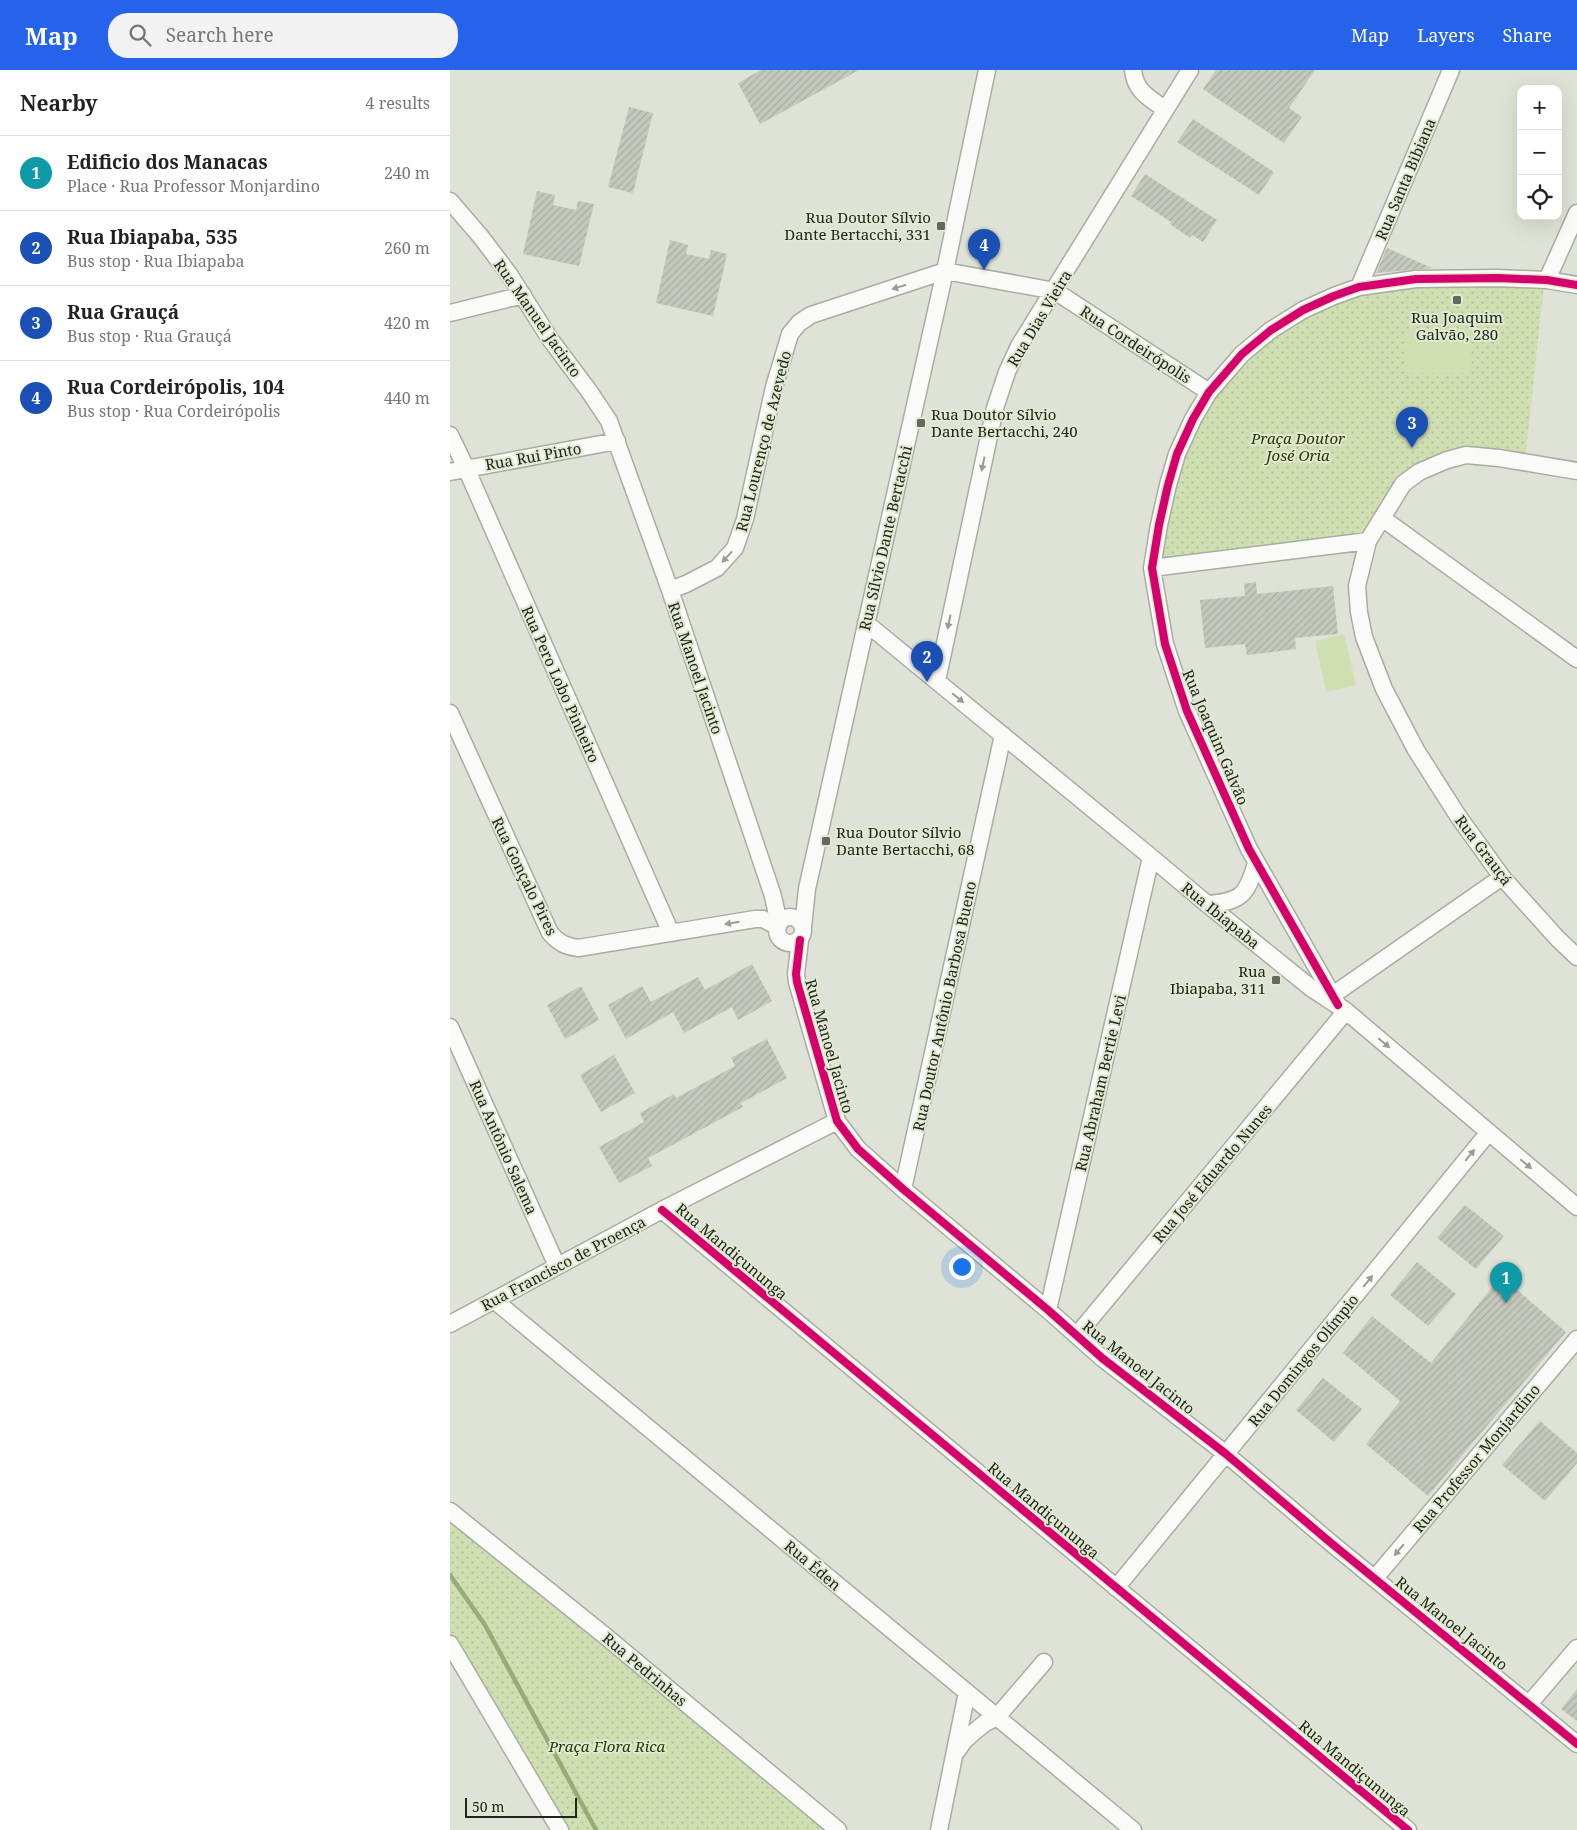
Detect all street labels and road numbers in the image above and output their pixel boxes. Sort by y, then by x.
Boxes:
street label: Rua Santa Bibiana [1370,115,1440,243]
street label: Rua Manuel Jacinto [490,255,586,381]
street label: Rua Dias Vieira [1002,266,1076,370]
street label: Rua Cordeirópolis [1077,301,1196,387]
street label: Rua Lourenço de Azevedo [731,348,795,534]
street label: Rua Rui Pinto [483,438,583,474]
street label: Rua Sílvio Dante Bertacchi [854,443,916,632]
street label: Rua Manoel Jacinto [664,599,728,737]
street label: Rua Pero Lobo Pinheiro [517,602,605,766]
street label: Rua Joaquim Galvão [1178,666,1254,808]
street label: Rua Grauçá [1451,811,1517,889]
street label: Rua Gonçalo Pires [488,813,562,939]
street label: Rua Ibiapaba [1178,877,1264,953]
street label: Rua Doutor Antônio Barbosa Bueno [908,879,980,1133]
street label: Rua Manoel Jacinto [801,977,859,1115]
street label: Rua Abraham Bertie Levi [1070,993,1130,1173]
street label: Rua Antônio Salema [465,1077,543,1217]
street label: Rua José Eduardo Nunes [1148,1099,1276,1247]
street label: Rua Mandiçununga [672,1198,792,1304]
street label: Rua Francisco de Proença [477,1211,649,1315]
street label: Rua Domingos Olímpio [1243,1290,1363,1430]
street label: Rua Manoel Jacinto [1079,1316,1199,1418]
street label: Rua Professor Monjardino [1408,1380,1544,1536]
street label: Rua Mandiçununga [984,1457,1104,1563]
street label: Rua Éden [781,1535,846,1595]
street label: Rua Manoel Jacinto [1392,1572,1512,1674]
street label: Rua Pedrinhas [599,1628,692,1710]
street label: Rua Mandiçununga [1295,1715,1415,1821]

